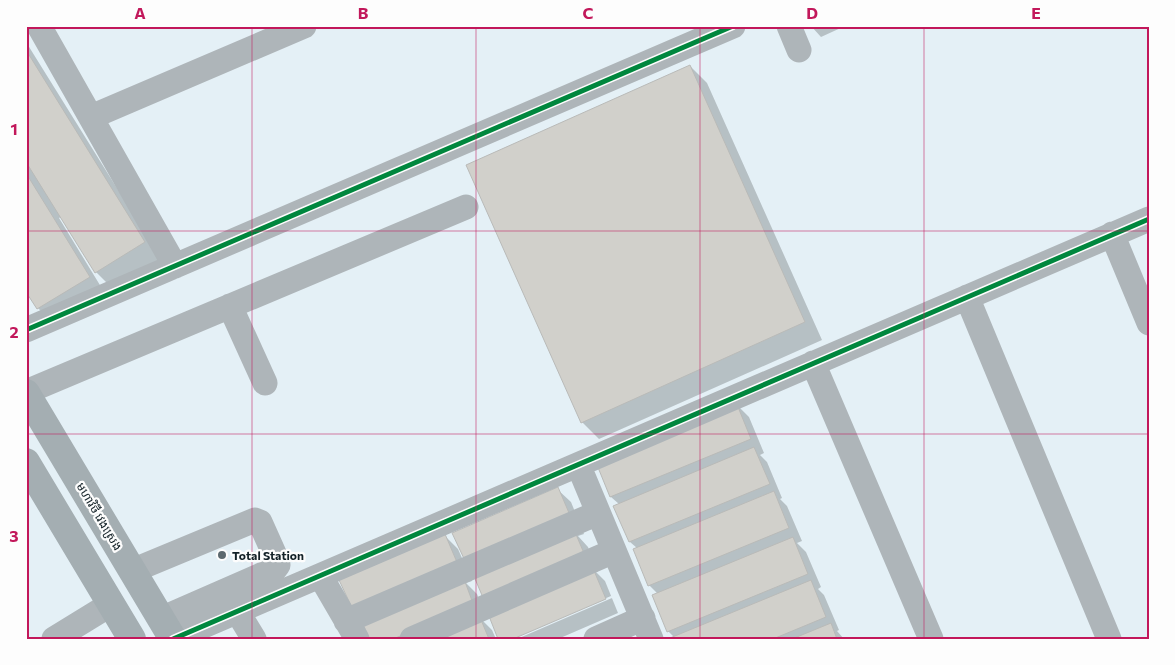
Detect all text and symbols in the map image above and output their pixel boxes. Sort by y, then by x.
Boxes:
text: A [134,3,146,22]
text: B [358,3,369,22]
text: C [583,3,594,22]
text: D [806,3,818,22]
text: E [1031,3,1041,22]
text: 1 [10,119,18,138]
text: 2 [9,322,19,341]
street label: មហាវិថី វេងស្រេង [73,480,126,553]
text: 3 [9,526,19,545]
place label: Total Station [232,548,304,562]
marker: Total Station [216,549,228,561]

